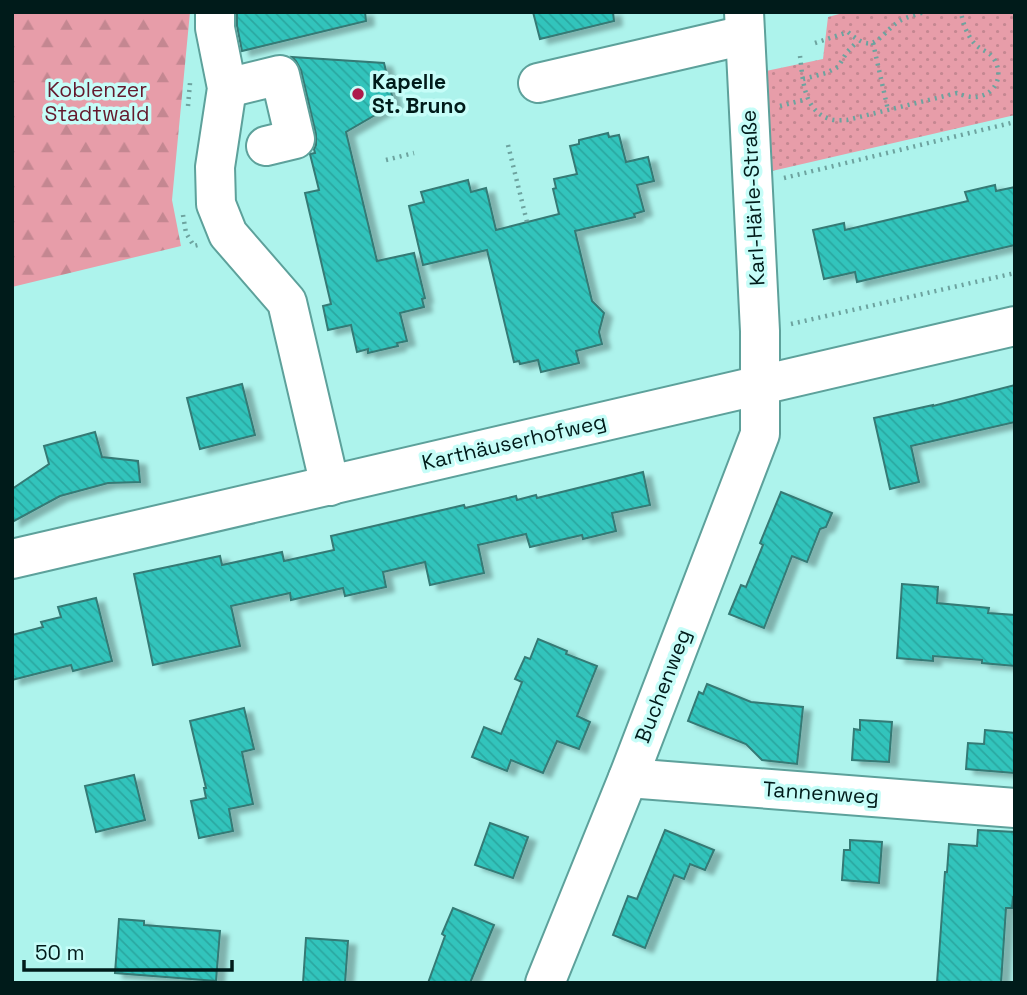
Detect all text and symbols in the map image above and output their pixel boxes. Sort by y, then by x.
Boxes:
place label: Kapelle St. Bruno [372,68,466,119]
park label: Koblenzer Stadtwald [45,76,149,127]
marker: Kapelle St. Bruno [350,86,366,102]
street label: Karl-Härle-Straße [734,109,771,287]
street label: Karthäuserhofweg [419,407,609,476]
street label: Buchenweg [628,625,697,747]
street label: Tannenweg [762,775,880,810]
scale bar [24,928,233,972]
text: 50 m [35,939,85,966]

